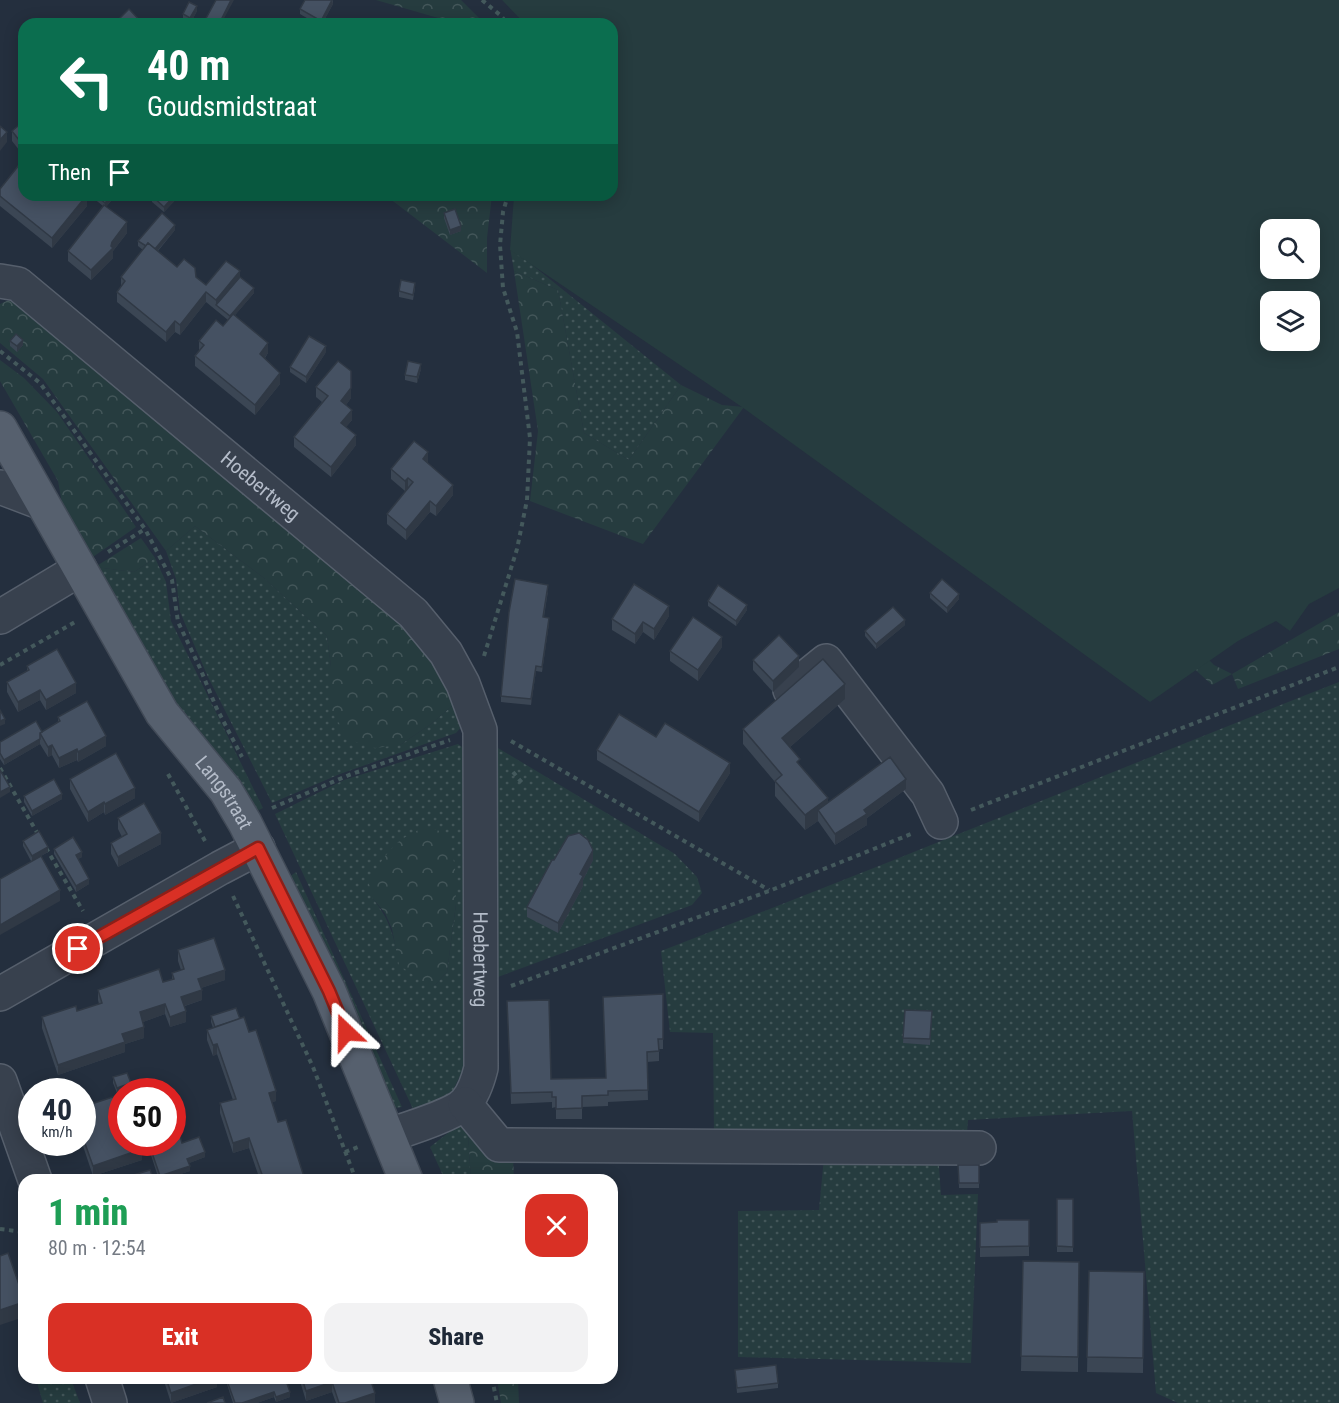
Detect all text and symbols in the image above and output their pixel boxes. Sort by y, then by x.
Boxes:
text: 40 m [147,41,230,90]
icon: left [48,42,126,120]
text: Goudsmidstraat [147,91,317,123]
icon: arrive [103,156,136,189]
text: Then [48,160,91,185]
map controls [1260,219,1320,351]
button: search [1260,219,1320,279]
button: layers [1260,291,1320,351]
street label: Hoebertweg [216,446,305,526]
street label: Langstraat [190,751,258,833]
street label: Hoebertweg [469,911,493,1007]
pin [52,923,103,974]
icon: arrive [61,932,94,965]
position arrow [314,1000,378,1064]
speed limit sign: 50 [108,1078,186,1156]
text: 40 [42,1092,72,1127]
text: km/h [42,1123,72,1141]
text: 1 min [48,1192,128,1234]
button: close [525,1194,588,1257]
text: 80 m · 12:54 [48,1236,146,1260]
button: Exit [48,1303,312,1372]
button: Share [324,1303,588,1372]

